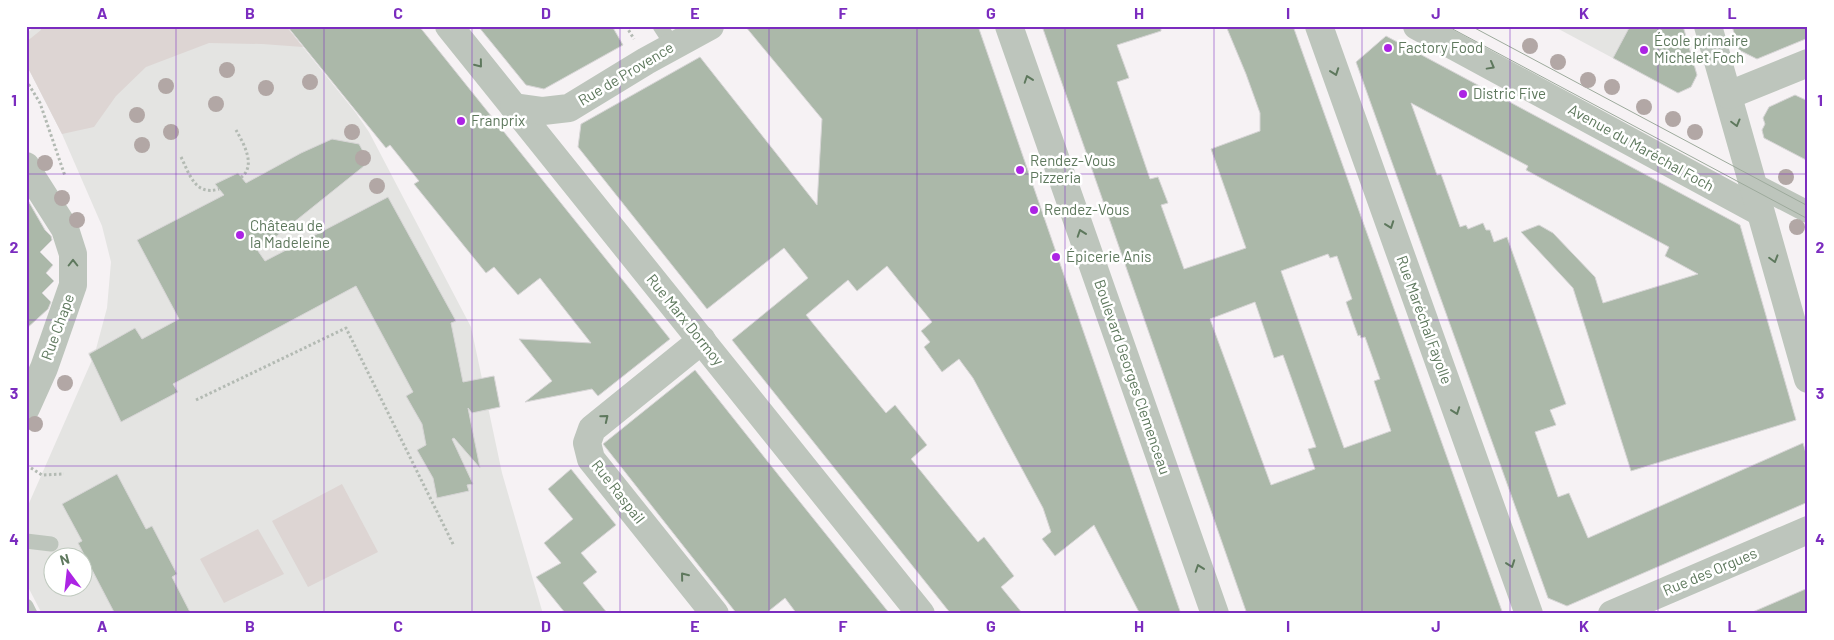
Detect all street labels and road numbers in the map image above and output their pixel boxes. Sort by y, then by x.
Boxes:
street label: Rue de Provence [575,38,676,109]
street label: Avenue du Maréchal Foch [1566,100,1717,195]
street label: Rue Maréchal Fayolle [1393,253,1457,386]
street label: Rue Marx Dormoy [643,270,728,369]
street label: Boulevard Georges Clemenceau [1091,277,1175,477]
street label: Rue Chape [37,291,77,362]
street label: Rue Raspail [588,456,649,527]
street label: Rue des Orgues [1660,543,1759,599]

